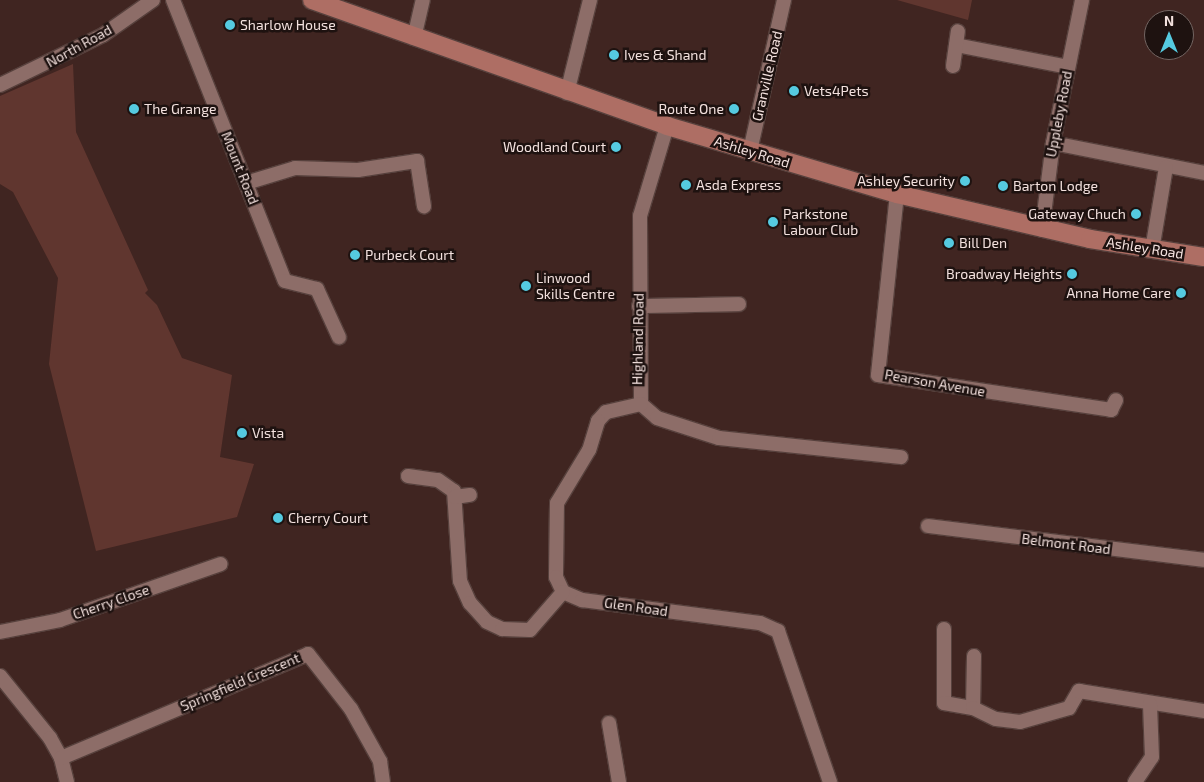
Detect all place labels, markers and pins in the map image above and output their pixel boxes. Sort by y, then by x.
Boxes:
place label: Sharlow House [240,17,336,33]
marker: Sharlow House [224,19,236,31]
place label: Ives & Shand [624,47,707,63]
marker: Ives & Shand [608,49,620,61]
place label: Vets4Pets [804,83,869,99]
marker: Vets4Pets [788,85,800,97]
place label: The Grange [144,101,216,117]
place label: Route One [659,101,724,117]
marker: The Grange [128,103,140,115]
marker: Route One [728,103,740,115]
place label: Woodland Court [503,139,606,155]
marker: Woodland Court [610,141,622,153]
place label: Ashley Security [857,173,955,189]
marker: Ashley Security [959,175,971,187]
place label: Asda Express [696,177,781,193]
place label: Barton Lodge [1013,178,1098,194]
marker: Asda Express [680,179,692,191]
marker: Barton Lodge [997,180,1009,192]
place label: Parkstone Labour Club [783,206,859,238]
place label: Gateway Chuch [1028,206,1126,222]
marker: Gateway Chuch [1130,208,1142,220]
marker: Parkstone Labour Club [767,216,779,228]
place label: Bill Den [959,235,1008,251]
marker: Bill Den [943,237,955,249]
place label: Purbeck Court [365,247,454,263]
marker: Purbeck Court [349,249,361,261]
place label: Broadway Heights [946,266,1062,282]
marker: Broadway Heights [1066,268,1078,280]
place label: Linwood Skills Centre [536,270,615,302]
marker: Linwood Skills Centre [520,280,532,292]
place label: Anna Home Care [1066,285,1171,301]
marker: Anna Home Care [1175,287,1187,299]
place label: Vista [252,425,284,441]
marker: Vista [236,427,248,439]
place label: Cherry Court [288,510,368,526]
marker: Cherry Court [272,512,284,524]

